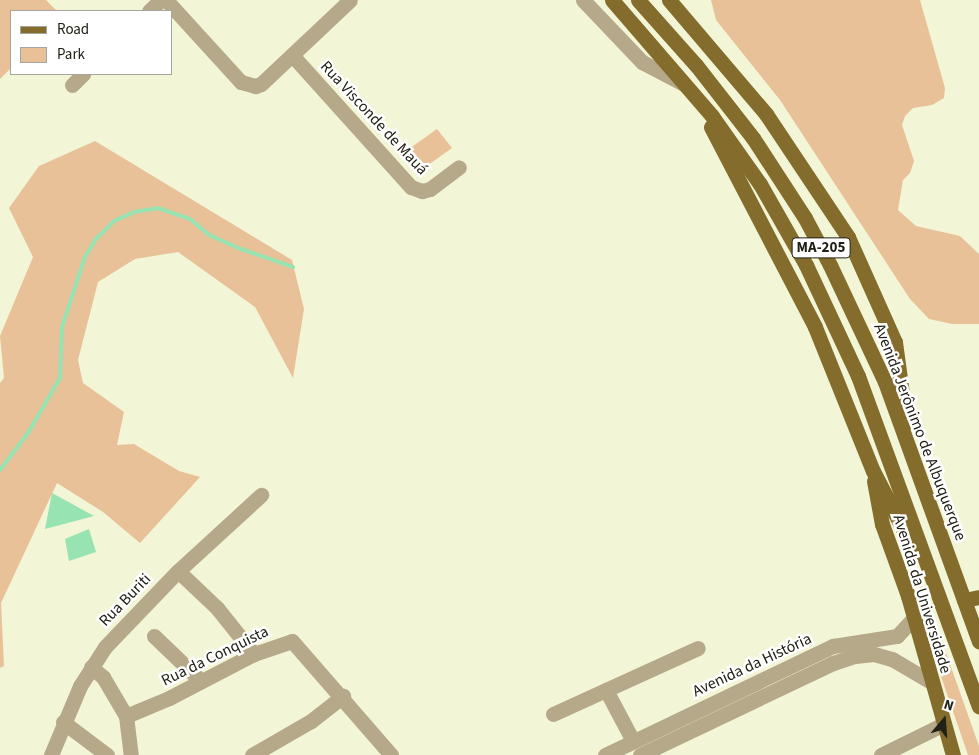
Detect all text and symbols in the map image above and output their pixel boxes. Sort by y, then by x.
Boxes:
legend [10,10,172,75]
text: Road [57,19,89,40]
text: Park [57,44,85,65]
street label: Rua Visconde de Mauá [316,57,432,179]
road number: MA-205 [791,236,851,260]
street label: Avenida Jerônimo de Albuquerque [870,321,970,543]
street label: Avenida da Universidade [889,512,955,676]
street label: Rua Buriti [95,570,155,630]
street label: Rua da Conquista [158,622,272,690]
street label: Avenida da História [689,629,815,701]
north arrow [919,695,969,745]
text: N [941,695,956,717]

